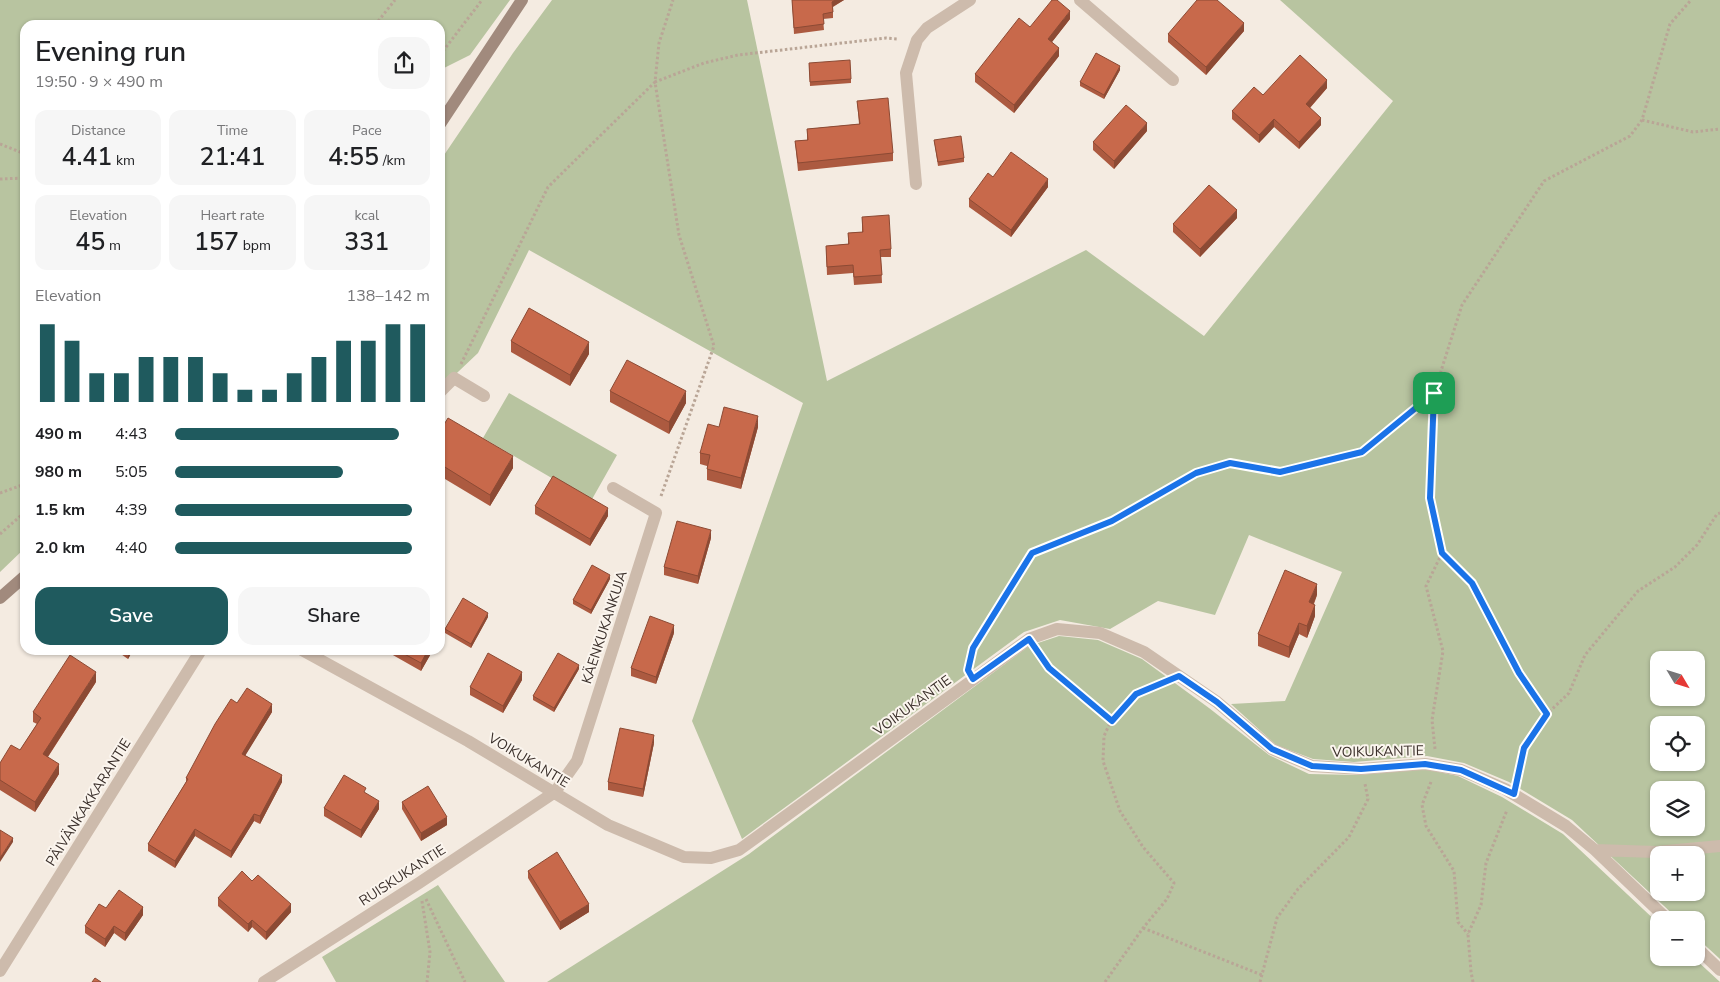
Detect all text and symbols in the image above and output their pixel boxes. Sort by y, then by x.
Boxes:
text: Evening run [35,33,186,71]
button: share [378,37,430,89]
text: 19:50 · 9 × 490 m [35,71,163,93]
text: Distance [71,121,125,140]
text: Time [217,121,248,140]
text: Pace [352,121,382,140]
text: 4.41 [61,140,112,174]
text: 21:41 [200,140,265,174]
text: 4:55 [328,140,379,174]
text: km [112,151,135,170]
text: /km [379,151,406,170]
text: Elevation [69,206,127,225]
text: Heart rate [200,206,265,225]
text: kcal [354,206,379,225]
text: 45 [75,225,105,259]
text: 157 [194,225,239,259]
text: 331 [344,225,389,259]
text: m [105,236,121,255]
text: bpm [239,236,271,255]
text: Elevation [35,285,101,307]
text: 138–142 m [347,285,430,307]
pin [1413,372,1455,414]
icon: arrive [1420,379,1448,407]
text: 490 m [35,423,82,445]
text: 4:43 [115,423,147,445]
text: 980 m [35,461,82,483]
text: 5:05 [115,461,147,483]
text: 1.5 km [35,499,85,521]
text: 4:39 [115,499,147,521]
text: 2.0 km [35,537,85,559]
text: 4:40 [115,537,147,559]
street label: KÄENKUKANKUJA [577,568,632,686]
button: Save [35,587,228,645]
button: Share [238,587,430,645]
north arrow [1650,651,1705,706]
map controls [1650,651,1705,966]
street label: VOIKUKANTIE [869,671,955,741]
button: locate [1650,716,1705,771]
street label: VOIKUKANTIE [484,728,573,792]
street label: PÄIVÄNKAKKARANTIE [41,735,135,870]
street label: VOIKUKANTIE [1331,741,1424,762]
button: layers [1650,781,1705,836]
street label: RUISKUKANTIE [355,840,449,911]
button: + [1650,846,1705,901]
button: − [1650,911,1705,966]

